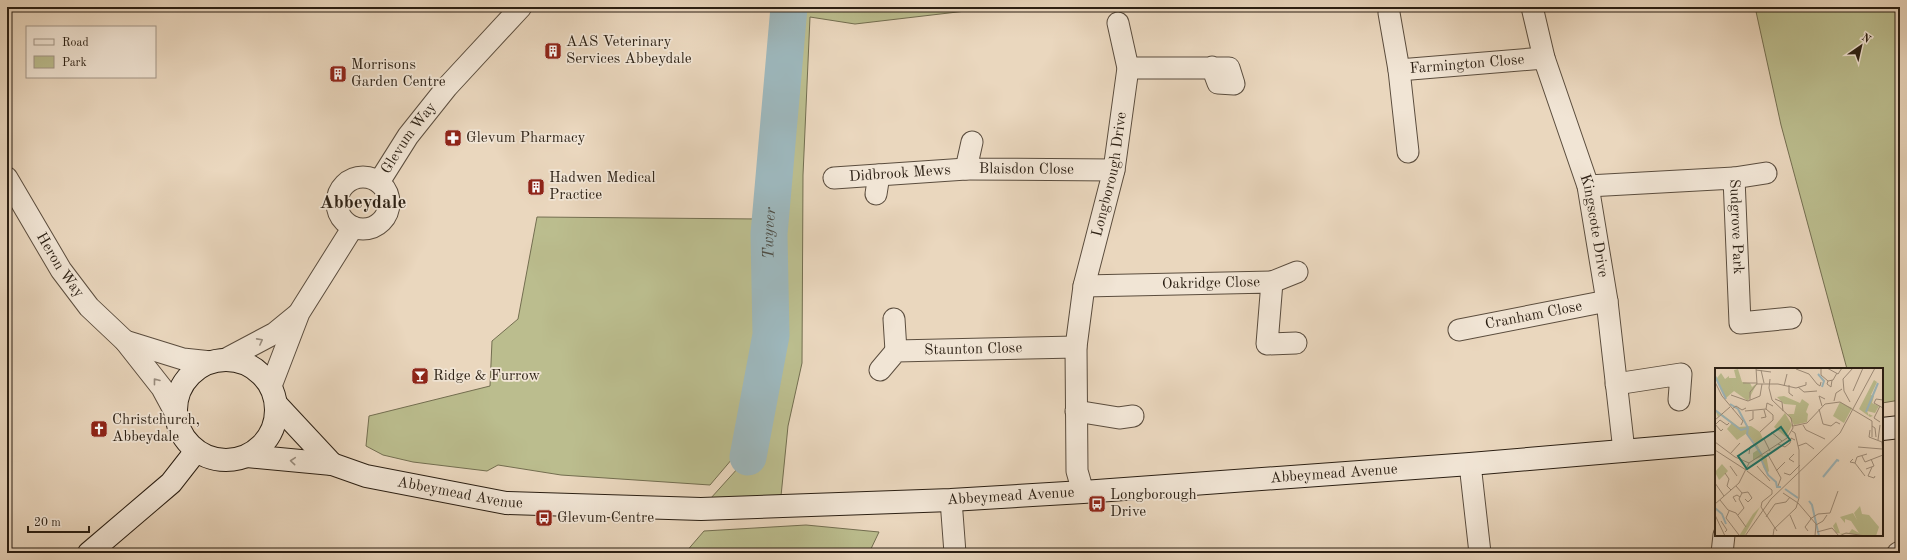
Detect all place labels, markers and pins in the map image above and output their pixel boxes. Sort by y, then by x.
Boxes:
place label: AAS Veterinary Services Abbeydale [566,35,692,67]
building icon: AAS Veterinary Services Abbeydale [543,41,563,61]
place label: Morrisons Garden Centre [351,58,446,90]
building icon: Morrisons Garden Centre [328,64,348,84]
pharmacy icon: Glevum Pharmacy [443,128,463,148]
place label: Glevum Pharmacy [466,131,586,146]
place label: Hadwen Medical Practice [549,171,656,203]
building icon: Hadwen Medical Practice [526,177,546,197]
bar icon: Ridge & Furrow [410,366,430,386]
place label: Ridge & Furrow [433,369,540,384]
place label: Christchurch, Abbeydale [112,413,200,445]
church icon: Christchurch, Abbeydale [89,419,109,439]
place label: Longborough Drive [1110,488,1197,520]
bus stop icon: Longborough Drive [1087,494,1107,514]
bus stop icon: Glevum Centre [534,508,554,528]
place label: Glevum Centre [557,511,654,526]

